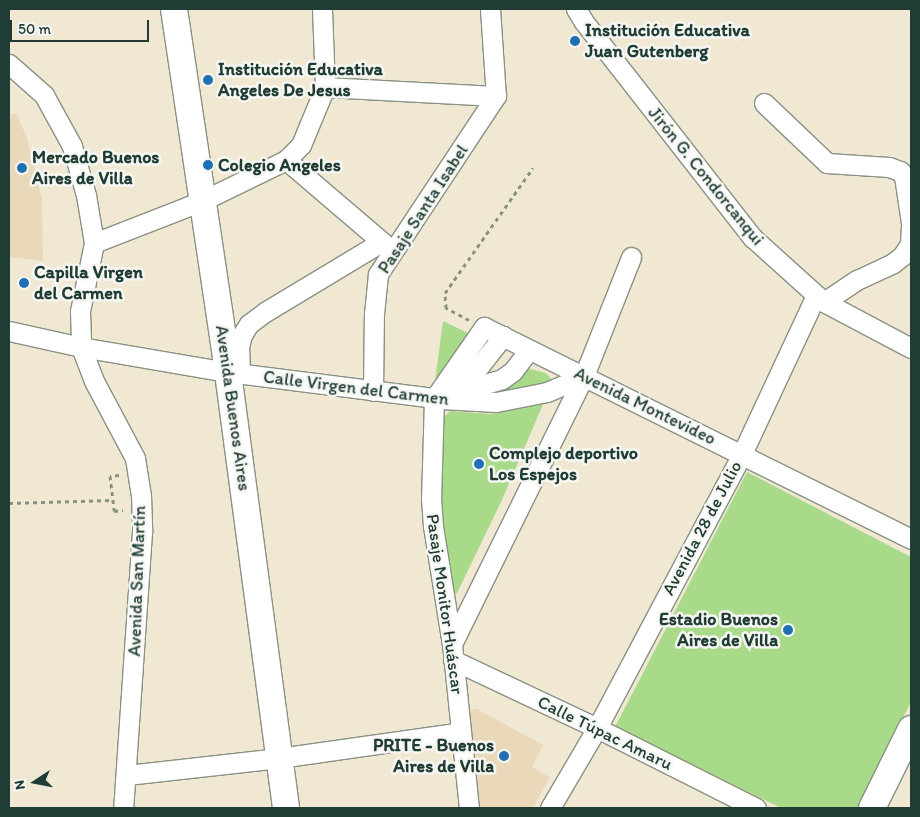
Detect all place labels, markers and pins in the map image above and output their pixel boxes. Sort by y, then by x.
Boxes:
place label: Institución Educativa Juan Gutenberg [585,20,750,62]
marker: Institución Educativa Juan Gutenberg [569,35,581,47]
place label: Institución Educativa Angeles De Jesus [218,59,383,102]
marker: Institución Educativa Angeles De Jesus [202,74,214,86]
place label: Mercado Buenos Aires de Villa [32,147,159,190]
place label: Colegio Angeles [218,154,340,176]
marker: Colegio Angeles [202,159,214,171]
marker: Mercado Buenos Aires de Villa [16,162,28,174]
place label: Capilla Virgen del Carmen [34,262,143,304]
marker: Capilla Virgen del Carmen [18,277,30,289]
place label: Complejo deportivo Los Espejos [489,443,638,486]
marker: Complejo deportivo Los Espejos [473,458,485,470]
place label: Estadio Buenos Aires de Villa [659,609,778,652]
marker: Estadio Buenos Aires de Villa [782,624,794,636]
place label: PRITE - Buenos Aires de Villa [373,735,494,778]
marker: PRITE - Buenos Aires de Villa [498,750,510,762]

